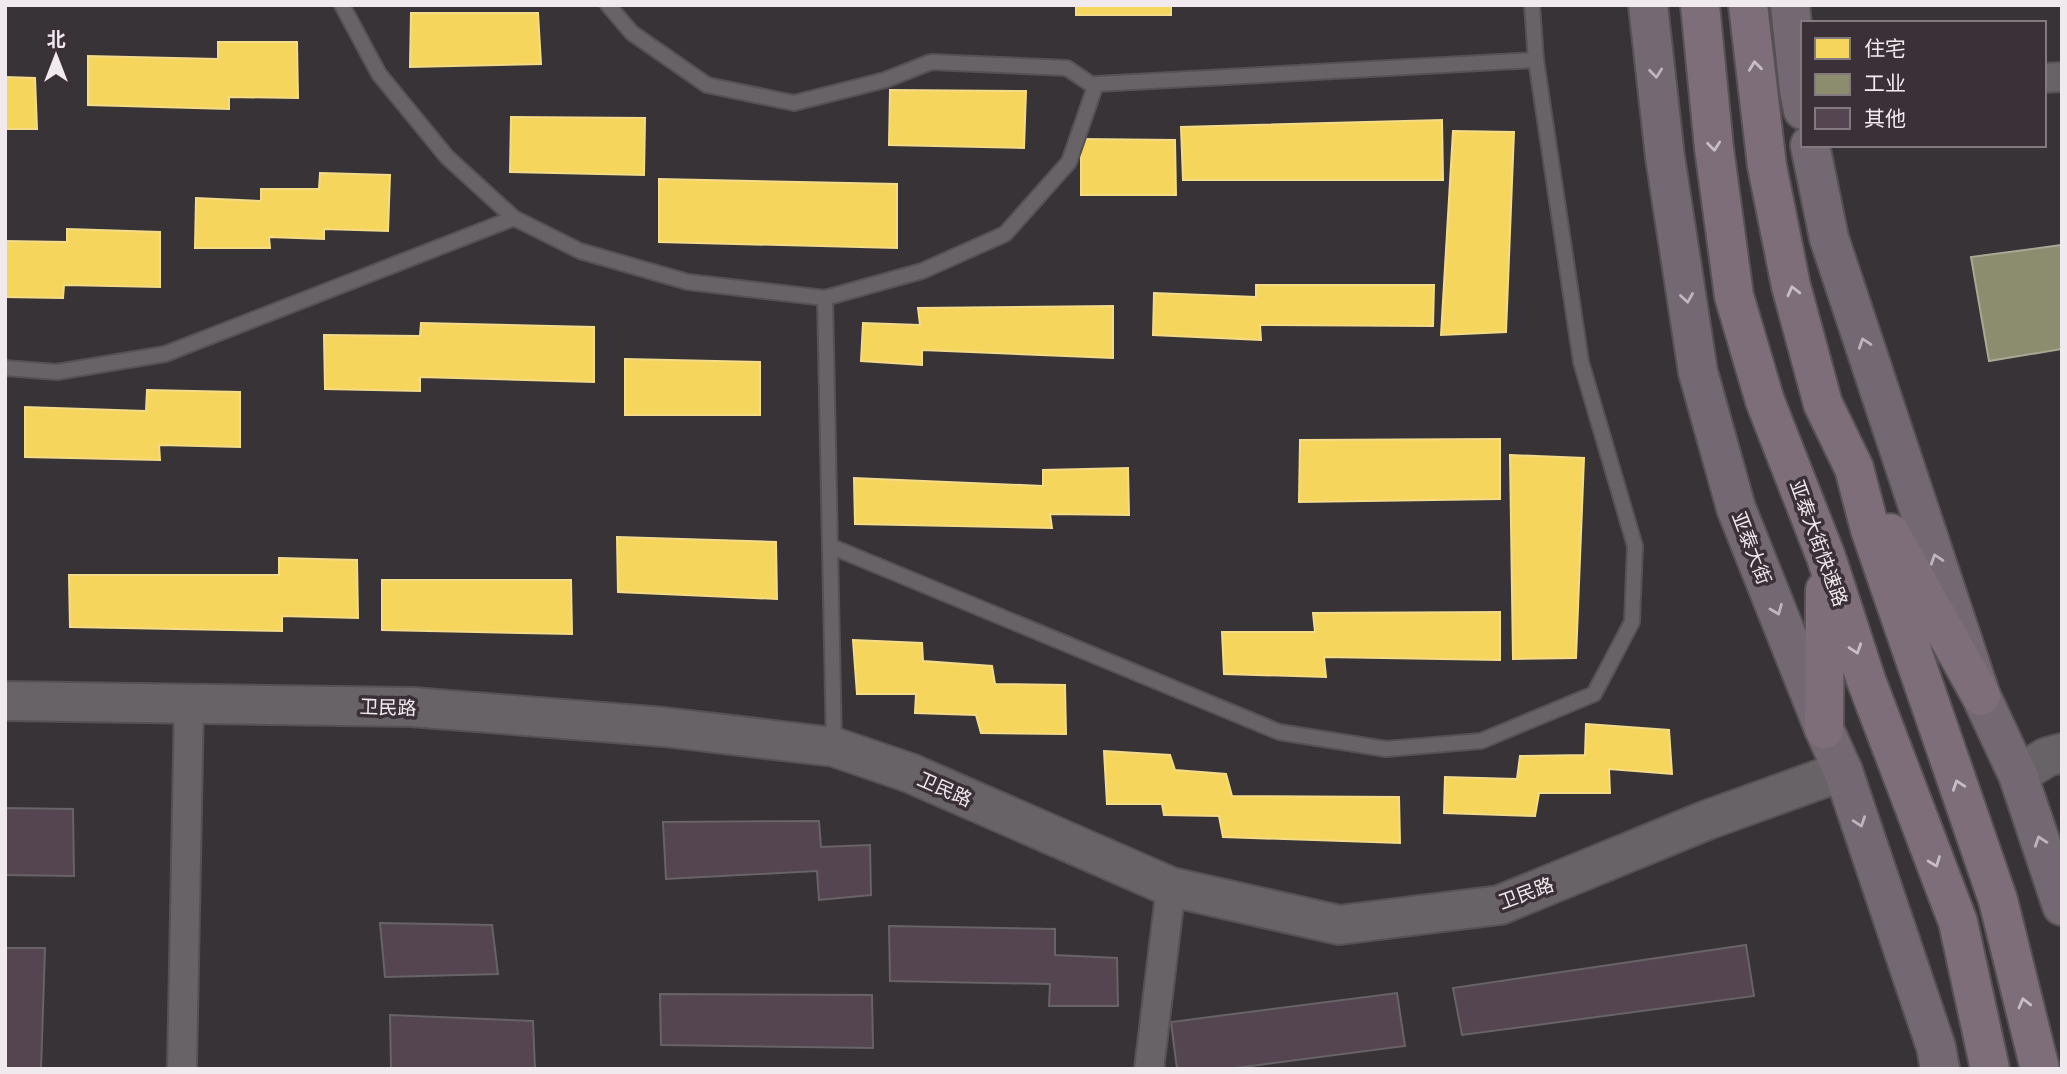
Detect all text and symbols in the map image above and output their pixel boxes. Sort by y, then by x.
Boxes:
north arrow [21,21,91,91]
legend [1801,21,2046,147]
text: 北 [46,27,66,52]
text: 住宅 [1864,35,1906,62]
one-way arrow [1748,61,1763,72]
one-way arrow [1648,67,1663,79]
text: 工业 [1864,70,1906,97]
text: 其他 [1864,105,1906,132]
one-way arrow [1706,140,1721,152]
one-way arrow [1787,285,1801,297]
one-way arrow [1679,293,1694,304]
one-way arrow [1858,338,1872,350]
street label: 亚泰大街快速路 [1784,476,1853,610]
street label: 亚泰大街 [1726,508,1777,588]
one-way arrow [1930,554,1944,566]
one-way arrow [1768,603,1782,615]
one-way arrow [1848,642,1862,655]
street label: 卫民路 [359,694,417,721]
street label: 卫民路 [914,766,976,812]
one-way arrow [1952,779,1966,791]
one-way arrow [1852,815,1866,827]
one-way arrow [2034,836,2048,848]
one-way arrow [1927,856,1941,868]
street label: 卫民路 [1495,872,1557,915]
one-way arrow [2018,997,2032,1009]

